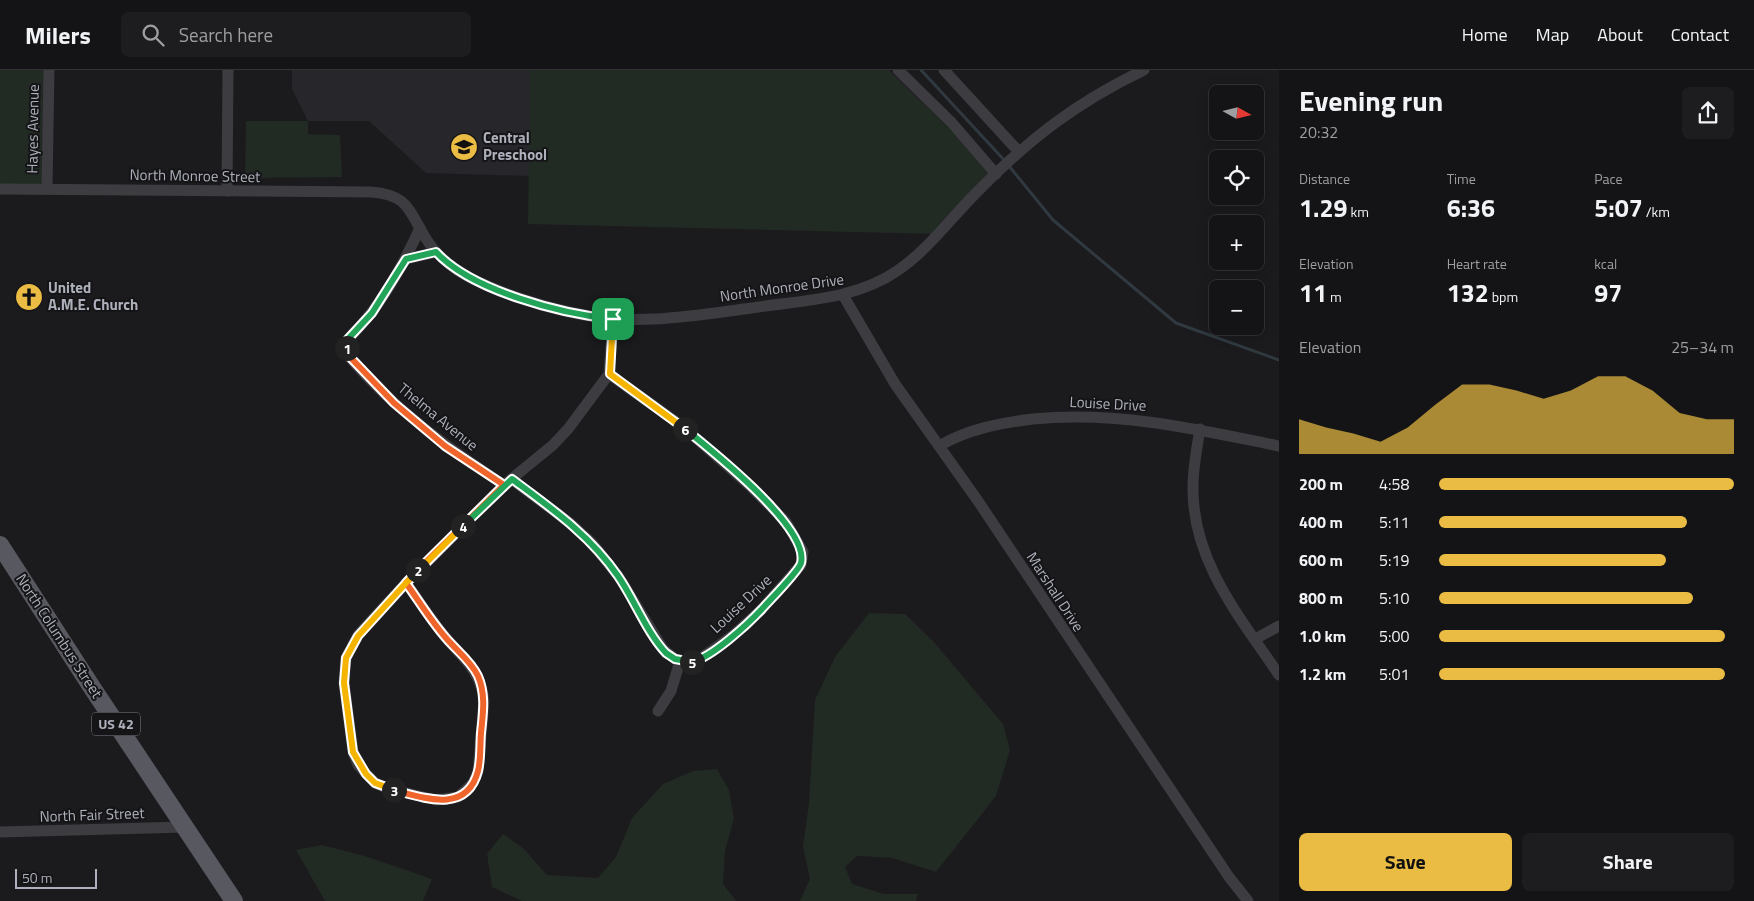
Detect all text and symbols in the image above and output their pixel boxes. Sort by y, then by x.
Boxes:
search box [121,12,471,57]
text: Milers [25,17,91,53]
text: Search here [179,20,273,49]
icon: search [139,21,167,49]
text: Home [1462,21,1508,48]
text: Map [1536,21,1569,48]
text: About [1597,21,1643,48]
text: Contact [1671,21,1729,48]
text: Evening run [1299,79,1443,122]
street label: Hayes Avenue [20,84,45,174]
north arrow [1209,85,1264,140]
map controls [1209,85,1264,335]
button: share [1682,87,1734,139]
text: 20:32 [1299,120,1338,144]
place label: Central Preschool [483,126,547,166]
school or university icon: Central Preschool [449,132,479,162]
button: locate [1209,150,1264,205]
street label: North Monroe Street [129,163,261,188]
text: Distance [1299,168,1350,189]
text: Time [1447,168,1476,189]
text: Pace [1594,168,1623,189]
text: 1.29 [1299,189,1347,227]
text: 6:36 [1447,189,1495,227]
text: 5:07 [1594,189,1643,227]
text: km [1347,201,1369,222]
text: /km [1643,201,1670,222]
button: + [1209,215,1264,270]
text: Elevation [1299,253,1353,274]
text: Heart rate [1447,253,1507,274]
text: kcal [1594,253,1617,274]
street label: North Monroe Drive [718,267,845,308]
text: 11 [1299,274,1327,312]
text: 132 [1447,274,1489,312]
text: 97 [1594,274,1622,312]
place label: United A.M.E. Church [48,276,138,316]
button: − [1209,280,1264,335]
church icon: United A.M.E. Church [14,282,44,312]
text: m [1327,286,1342,307]
text: bpm [1489,286,1518,307]
pin [592,298,634,340]
icon: arrive [599,305,627,333]
text: Elevation [1299,335,1361,359]
text: 25–34 m [1671,335,1734,359]
pin: 1 [334,336,360,360]
text: 1 [344,338,351,359]
street label: Thelma Avenue [393,377,483,456]
street label: Louise Drive [1069,390,1147,417]
pin: 6 [672,416,698,442]
text: 6 [682,419,689,440]
text: 200 m [1299,472,1343,496]
text: 4:58 [1379,472,1409,496]
text: 400 m [1299,510,1343,534]
text: 5:11 [1379,510,1409,534]
pin: 4 [450,514,476,538]
text: 4 [460,516,467,537]
street label: Marshall Drive [1021,547,1090,636]
text: 600 m [1299,548,1343,572]
text: 5:19 [1379,548,1409,572]
pin: 2 [406,558,430,582]
text: 2 [415,560,422,581]
street label: North Columbus Street [10,569,109,703]
street label: Louise Drive [705,569,777,638]
text: 800 m [1299,586,1343,610]
text: 5:10 [1379,586,1409,610]
text: 1.0 km [1299,624,1346,648]
text: 5:00 [1379,624,1409,648]
pin: 5 [680,650,704,674]
text: 5 [689,652,696,673]
text: 1.2 km [1299,662,1346,686]
text: 5:01 [1379,662,1409,686]
road number: US 42 [92,712,140,736]
pin: 3 [382,778,406,802]
text: 3 [391,780,398,801]
street label: North Fair Street [39,801,146,828]
button: Save [1299,833,1512,891]
button: Share [1522,833,1734,891]
scale bar [15,866,98,889]
text: 50 m [22,867,52,888]

